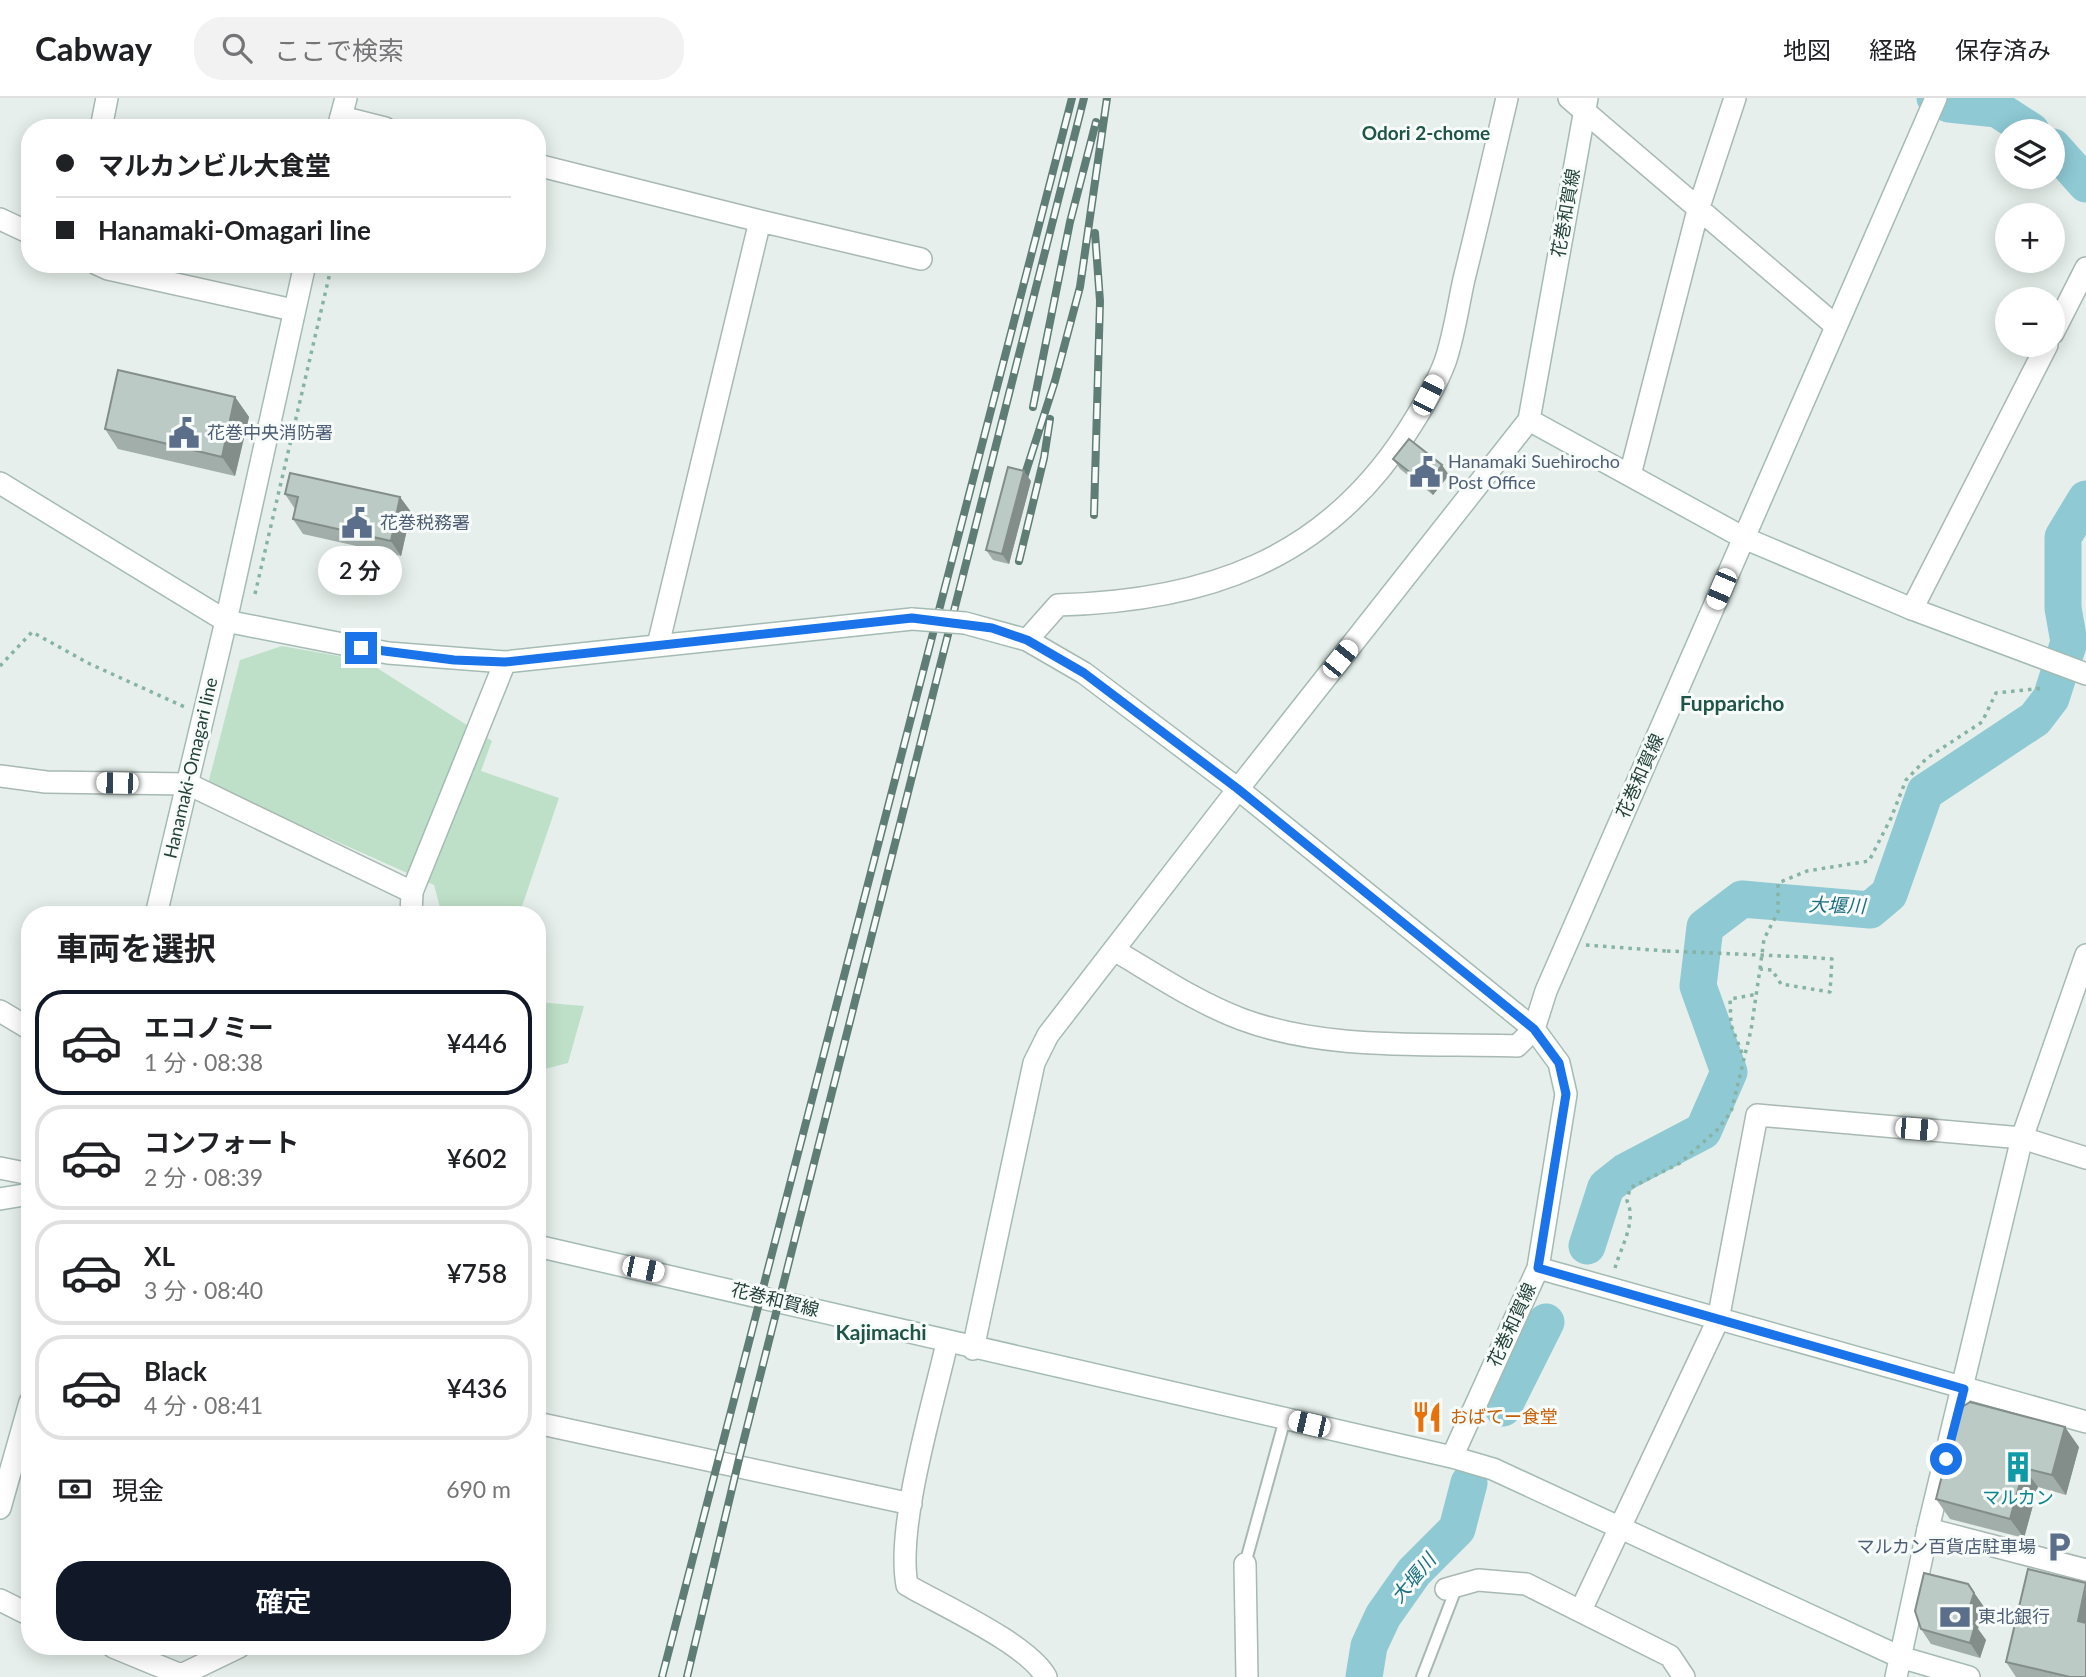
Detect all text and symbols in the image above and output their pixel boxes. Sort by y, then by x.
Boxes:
search box [194,17,684,80]
text: Cabway [35,28,152,68]
icon: search [218,29,256,67]
text: ここで検索 [274,34,404,66]
text: 地図 [1783,35,1831,64]
text: 経路 [1869,35,1917,64]
text: 保存済み [1955,35,2051,64]
map controls [1995,119,2065,357]
button: layers [1995,119,2065,189]
district label: Odori 2-chome [1362,121,1490,144]
text: マルカンビル大食堂 [98,149,331,181]
street label: 花巻和賀線 [1546,167,1584,259]
button: + [1995,203,2065,273]
text: Hanamaki-Omagari line [98,214,371,246]
button: − [1995,287,2065,357]
car [1410,372,1447,418]
public building icon: 花巻中央消防署 [167,416,201,450]
place label: 花巻中央消防署 [207,421,333,443]
place label: Hanamaki Suehirocho Post Office [1448,450,1620,493]
public building icon: Hanamaki Suehirocho Post Office [1408,455,1442,489]
public building icon: 花巻税務署 [340,506,374,540]
place label: 花巻税務署 [380,511,470,533]
callout: 2 分 [319,546,403,596]
text: 2 分 [339,556,381,584]
car [1704,566,1739,612]
route end [345,632,377,664]
car [1319,636,1362,682]
street label: Hanamaki-Omagari line [158,675,222,860]
district label: Fupparicho [1680,690,1784,715]
street label: 花巻和賀線 [1611,730,1667,821]
car [96,772,139,794]
water label: 大堰川 [1808,892,1868,917]
text: 車両を選択 [56,928,216,967]
icon: car [60,1011,123,1074]
text: エコノミー [144,1011,274,1043]
text: ¥446 [447,1027,507,1059]
text: 1 分 · 08:38 [144,1048,263,1076]
car [1895,1117,1938,1141]
icon: car [60,1126,123,1189]
text: コンフォート [144,1126,299,1158]
text: ¥602 [447,1142,507,1174]
text: 2 分 · 08:39 [144,1163,263,1191]
text: XL [144,1240,175,1272]
icon: car [60,1241,123,1304]
car [621,1254,666,1284]
text: ¥758 [447,1257,507,1289]
text: 3 分 · 08:40 [144,1276,263,1304]
street label: 花巻和賀線 [729,1277,822,1321]
street label: 花巻和賀線 [1482,1279,1540,1370]
district label: Kajimachi [835,1319,927,1344]
text: Black [144,1355,207,1387]
icon: car [60,1356,123,1419]
text: ¥436 [447,1372,507,1404]
text: 4 分 · 08:41 [144,1391,263,1419]
restaurant icon: おばてー食堂 [1410,1400,1444,1434]
place label: おばてー食堂 [1450,1405,1558,1427]
car [1287,1409,1332,1439]
route start [1930,1443,1962,1475]
building icon: マルカン [2001,1450,2035,1484]
icon: cash [56,1470,94,1508]
text: 現金 [112,1474,164,1506]
text: 690 m [446,1475,511,1503]
place label: マルカン [1982,1486,2054,1508]
parking icon: マルカン百貨店駐車場 [2042,1530,2076,1564]
place label: マルカン百貨店駐車場 [1857,1535,2036,1557]
water label: 大堰川 [1385,1547,1441,1607]
button: 確定 [56,1561,511,1641]
bank icon: 東北銀行 [1938,1600,1972,1634]
place label: 東北銀行 [1978,1605,2050,1627]

